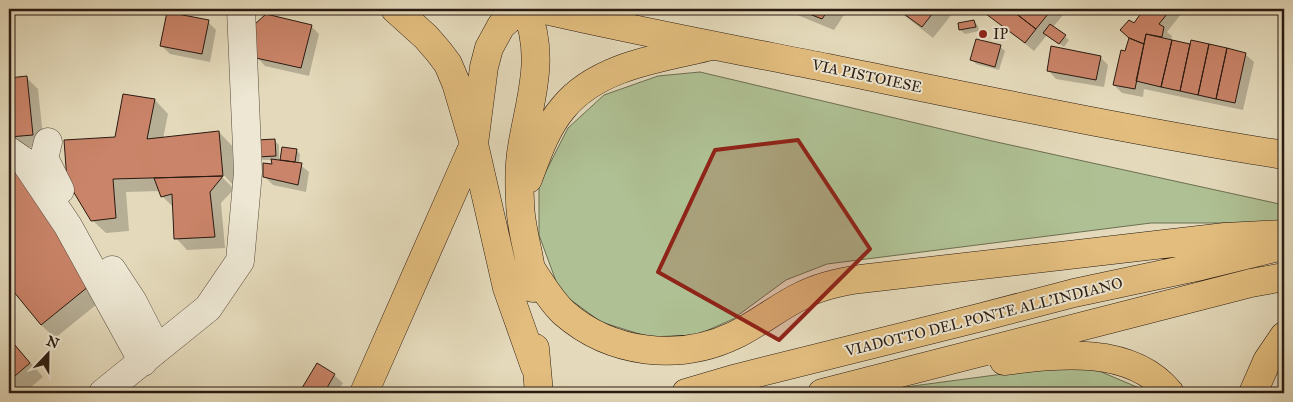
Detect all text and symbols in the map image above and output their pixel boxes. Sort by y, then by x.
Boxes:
place label: IP [993,25,1008,43]
marker: IP [977,28,989,40]
street label: VIA PISTOIESE [809,55,924,96]
street label: VIADOTTO DEL PONTE ALL'INDIANO [842,274,1125,360]
north arrow [22,330,72,380]
text: N [44,332,61,353]

